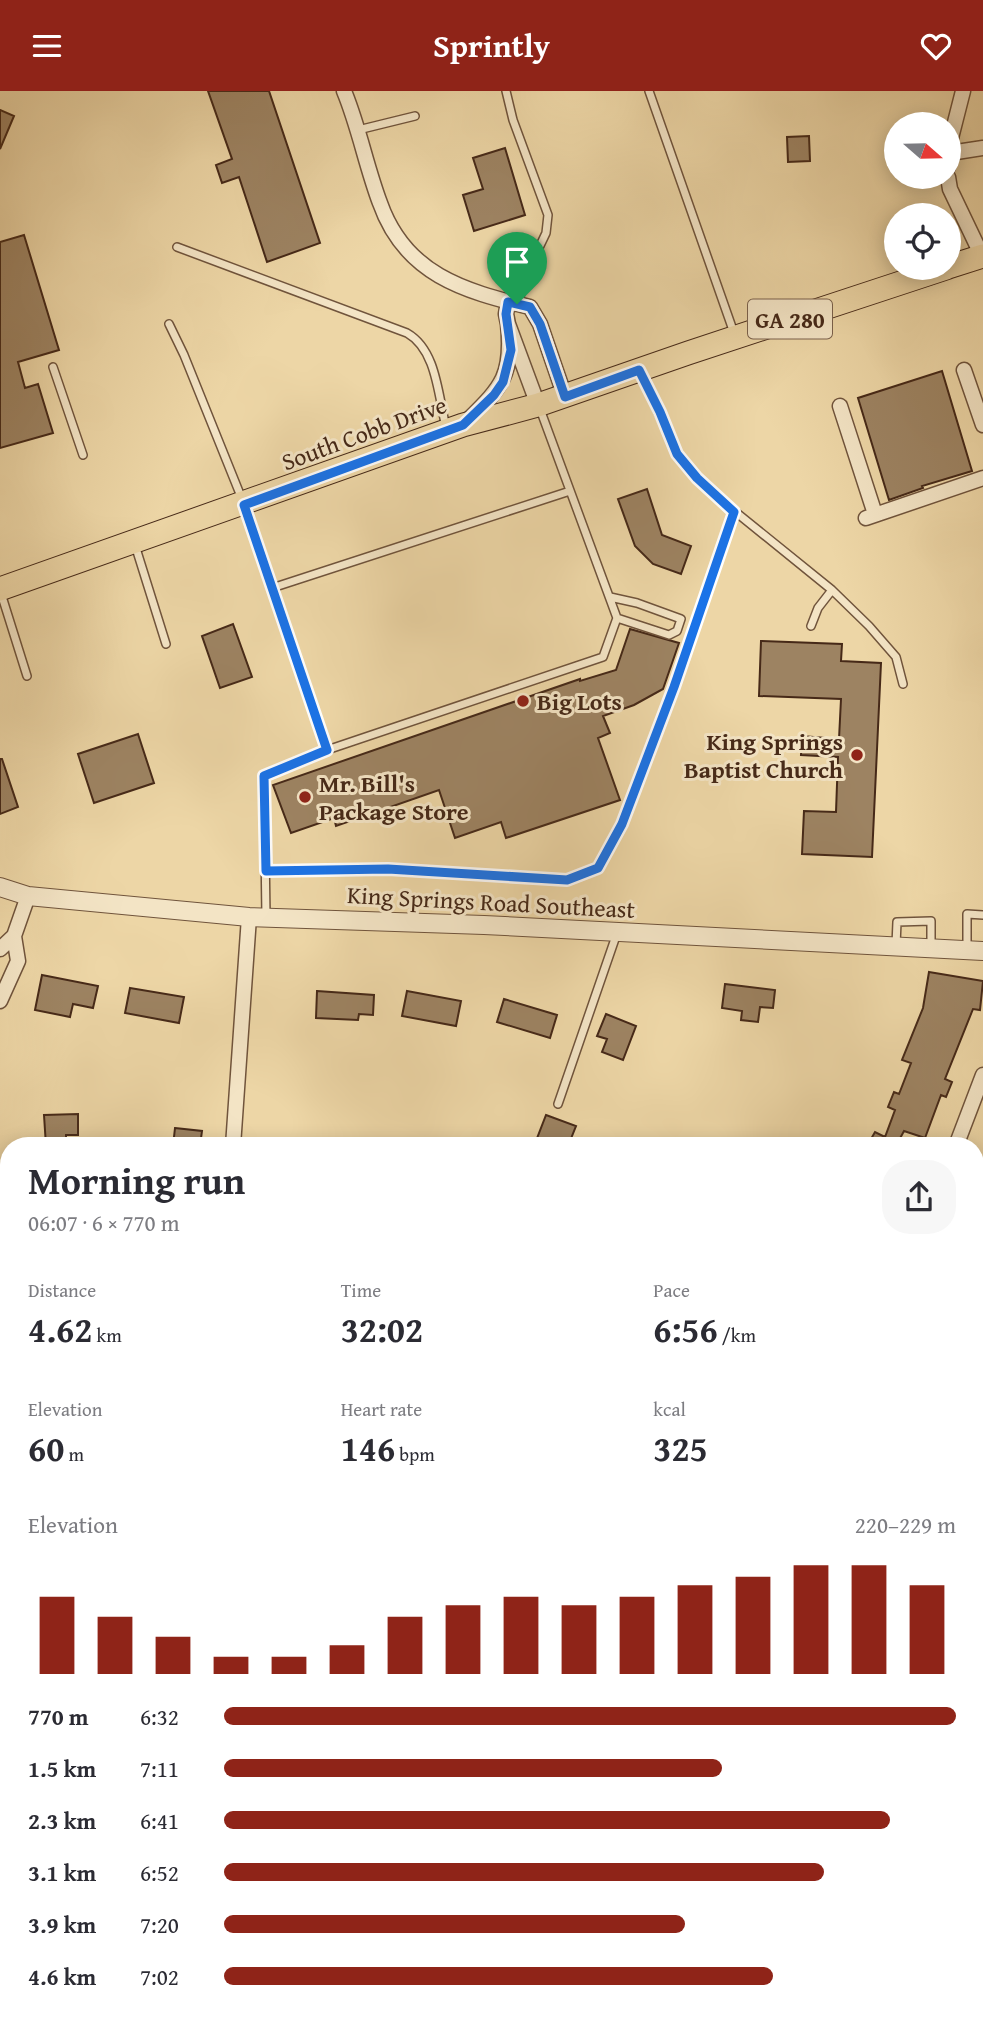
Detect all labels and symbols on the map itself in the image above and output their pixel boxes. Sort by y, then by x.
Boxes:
north arrow [884,112,961,189]
pin [487,232,547,304]
road number: GA 280 [748,299,832,338]
street label: South Cobb Drive [277,387,451,479]
place label: Big Lots [537,684,622,719]
marker: Big Lots [515,693,531,709]
place label: King Springs Baptist Church [684,724,843,787]
marker: King Springs Baptist Church [849,747,865,763]
place label: Mr. Bill's Package Store [319,766,469,829]
marker: Mr. Bill's Package Store [297,789,313,805]
street label: King Springs Road Southeast [346,877,636,927]

